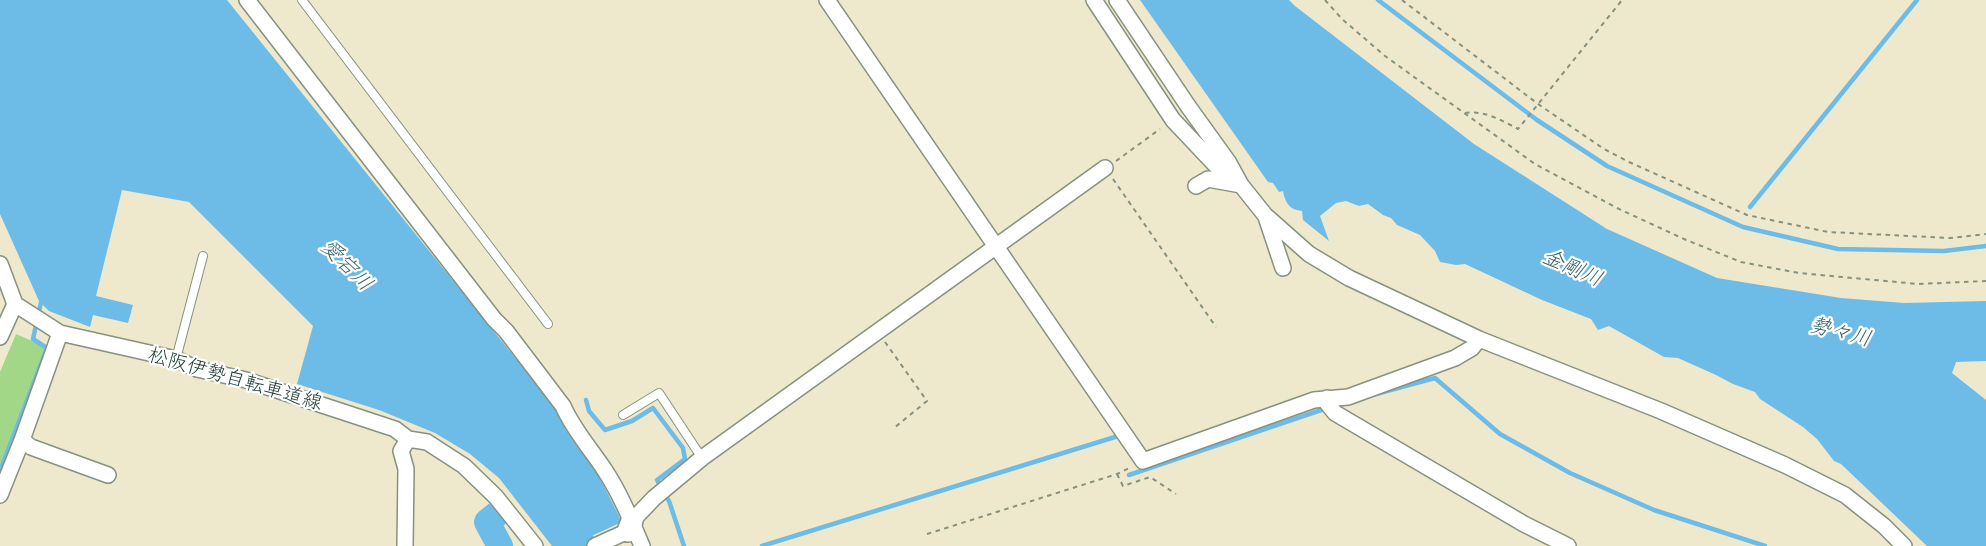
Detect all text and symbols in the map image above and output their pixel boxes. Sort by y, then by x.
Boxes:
water label: 愛宕川 [315,235,377,297]
water label: 金剛川 [1538,245,1606,293]
water label: 勢々川 [1806,313,1874,353]
street label: 松阪伊勢自転車道線 [145,344,325,416]

